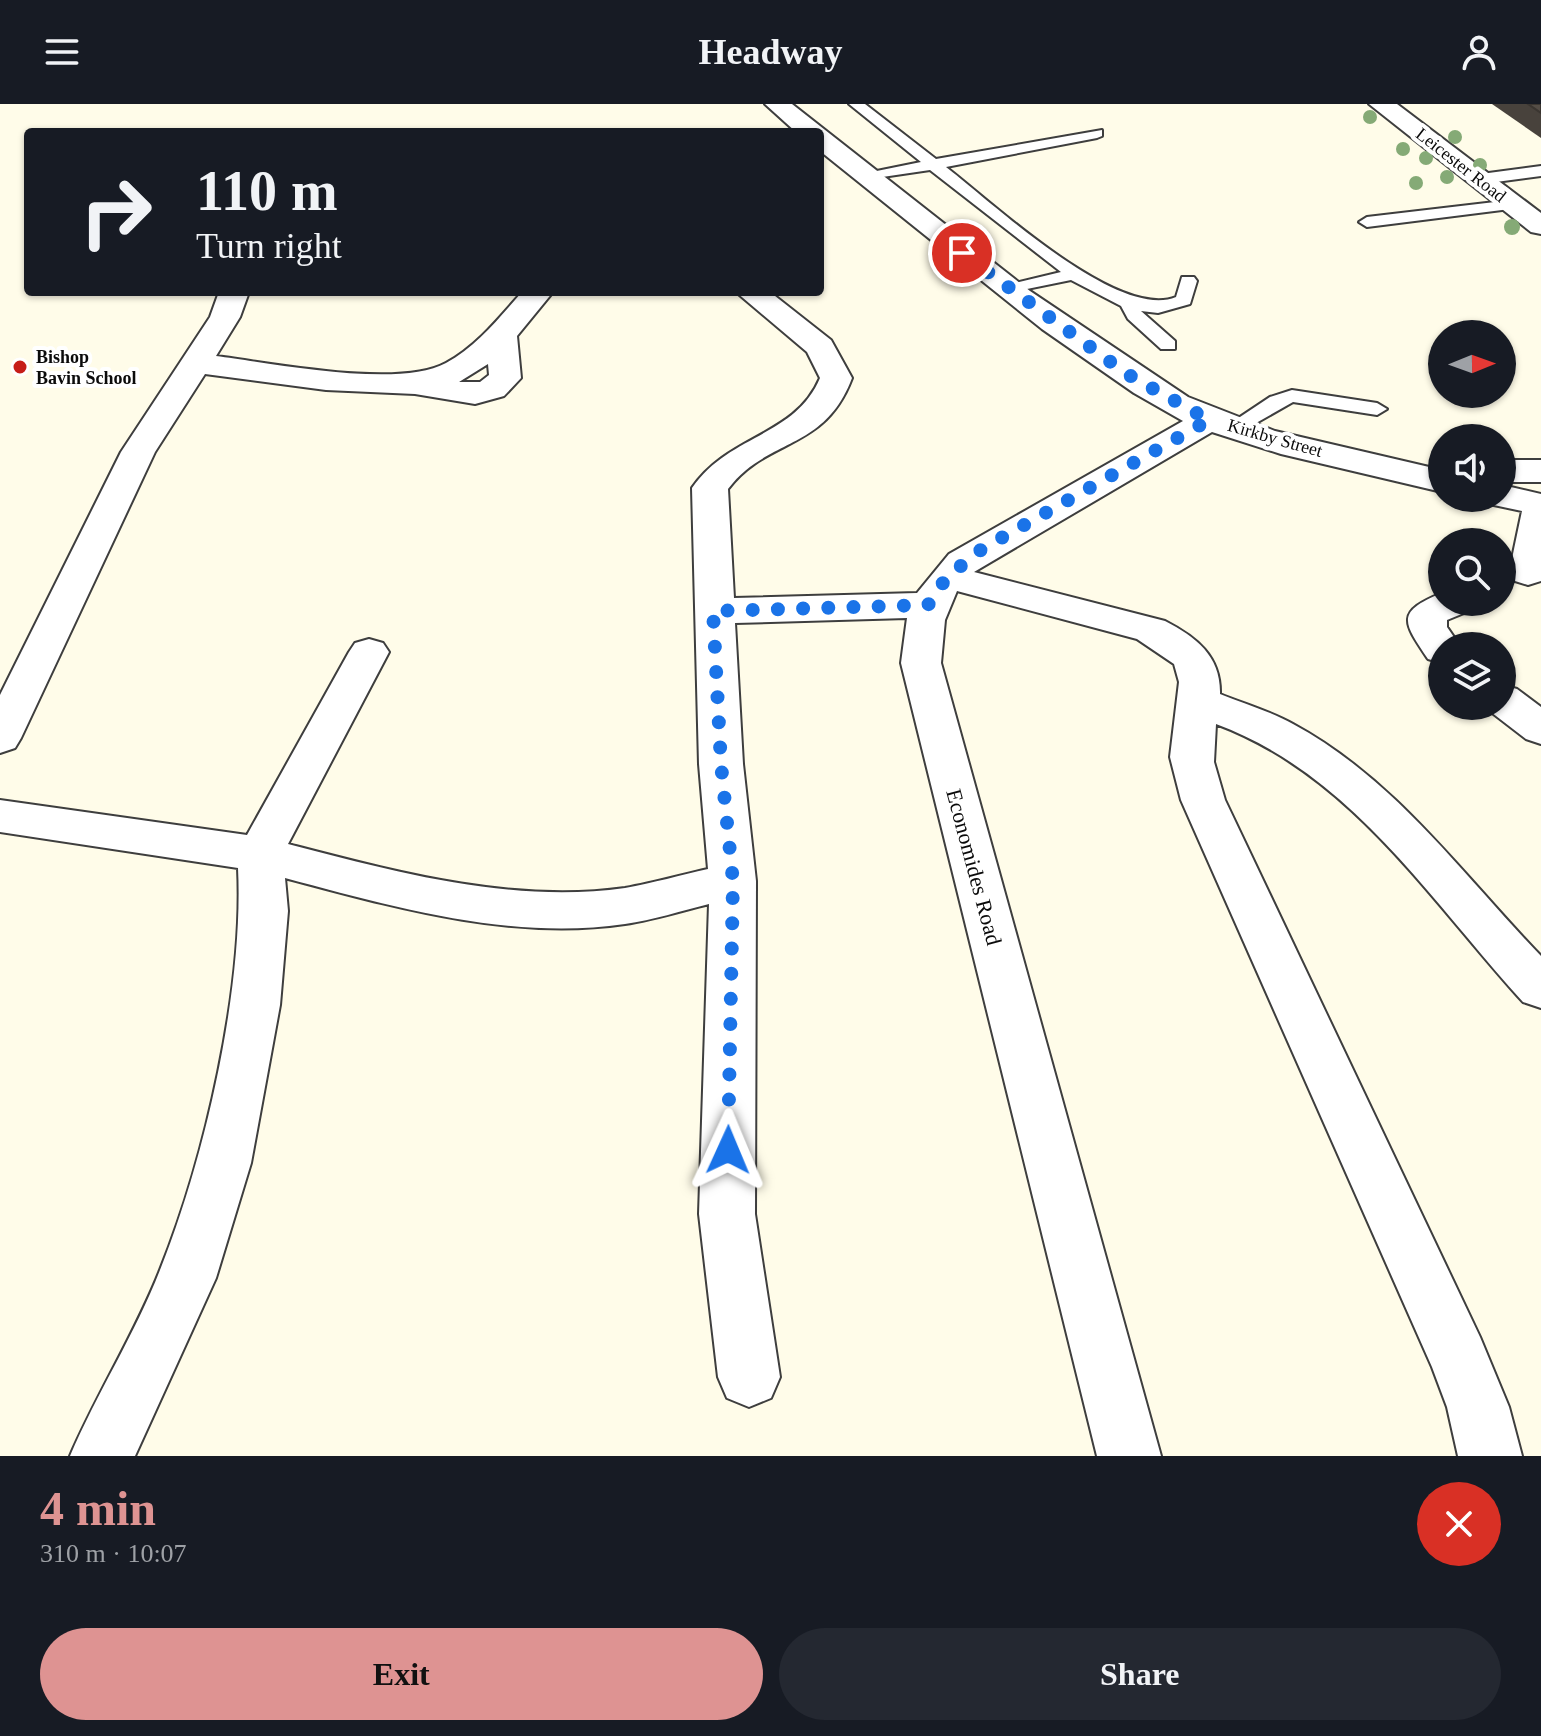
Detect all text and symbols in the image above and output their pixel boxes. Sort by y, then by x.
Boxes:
icon: menu [40,30,84,74]
icon: person [1457,30,1501,74]
text: Headway [699,32,843,72]
street label: Leicester Road [1412,124,1510,206]
icon: right [64,160,168,264]
text: 110 m [196,160,338,222]
pin [928,219,996,287]
text: Turn right [196,226,342,266]
icon: arrive [940,231,984,275]
north arrow [1428,320,1516,408]
map controls [1428,320,1516,720]
place label: Bishop Bavin School [36,347,137,388]
marker: Bishop Bavin School [11,358,29,376]
street label: Kirkby Street [1225,415,1325,461]
button: sound [1428,424,1516,512]
button: search [1428,528,1516,616]
button: layers [1428,632,1516,720]
street label: Economides Road [941,786,1007,948]
position arrow [686,1108,770,1192]
text: 4 min [40,1482,156,1535]
button: close [1417,1482,1501,1566]
text: 310 m · 10:07 [40,1539,187,1568]
button: Exit [40,1628,763,1720]
button: Share [779,1628,1501,1720]

